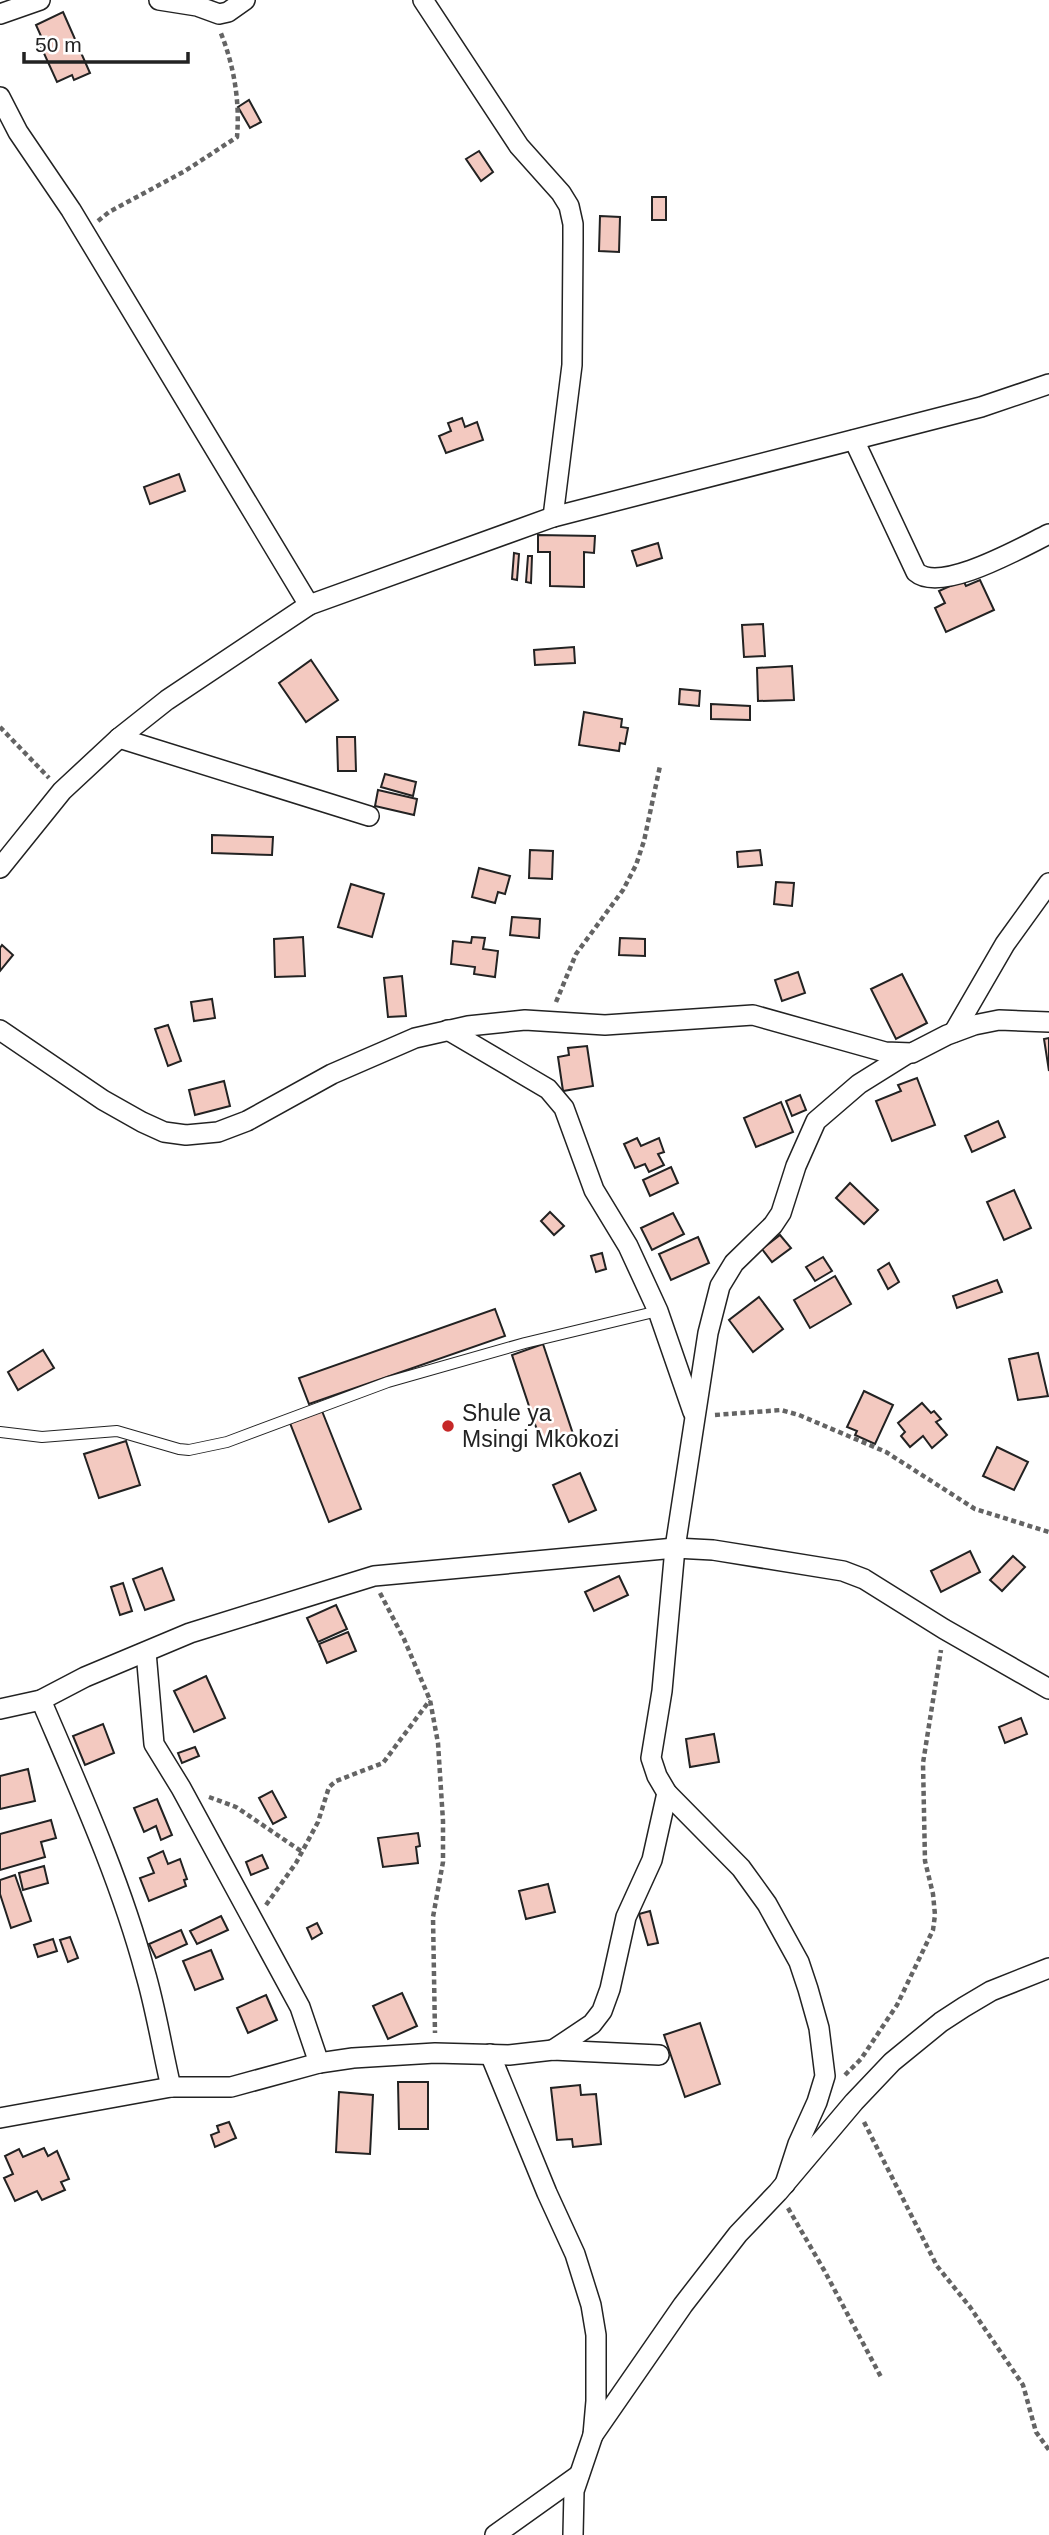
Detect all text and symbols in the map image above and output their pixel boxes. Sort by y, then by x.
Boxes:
scale bar [24,21,189,65]
text: 50 m [35,33,82,56]
place label: Shule ya Msingi Mkokozi [462,1400,619,1452]
marker: Shule ya Msingi Mkokozi [440,1418,456,1434]

